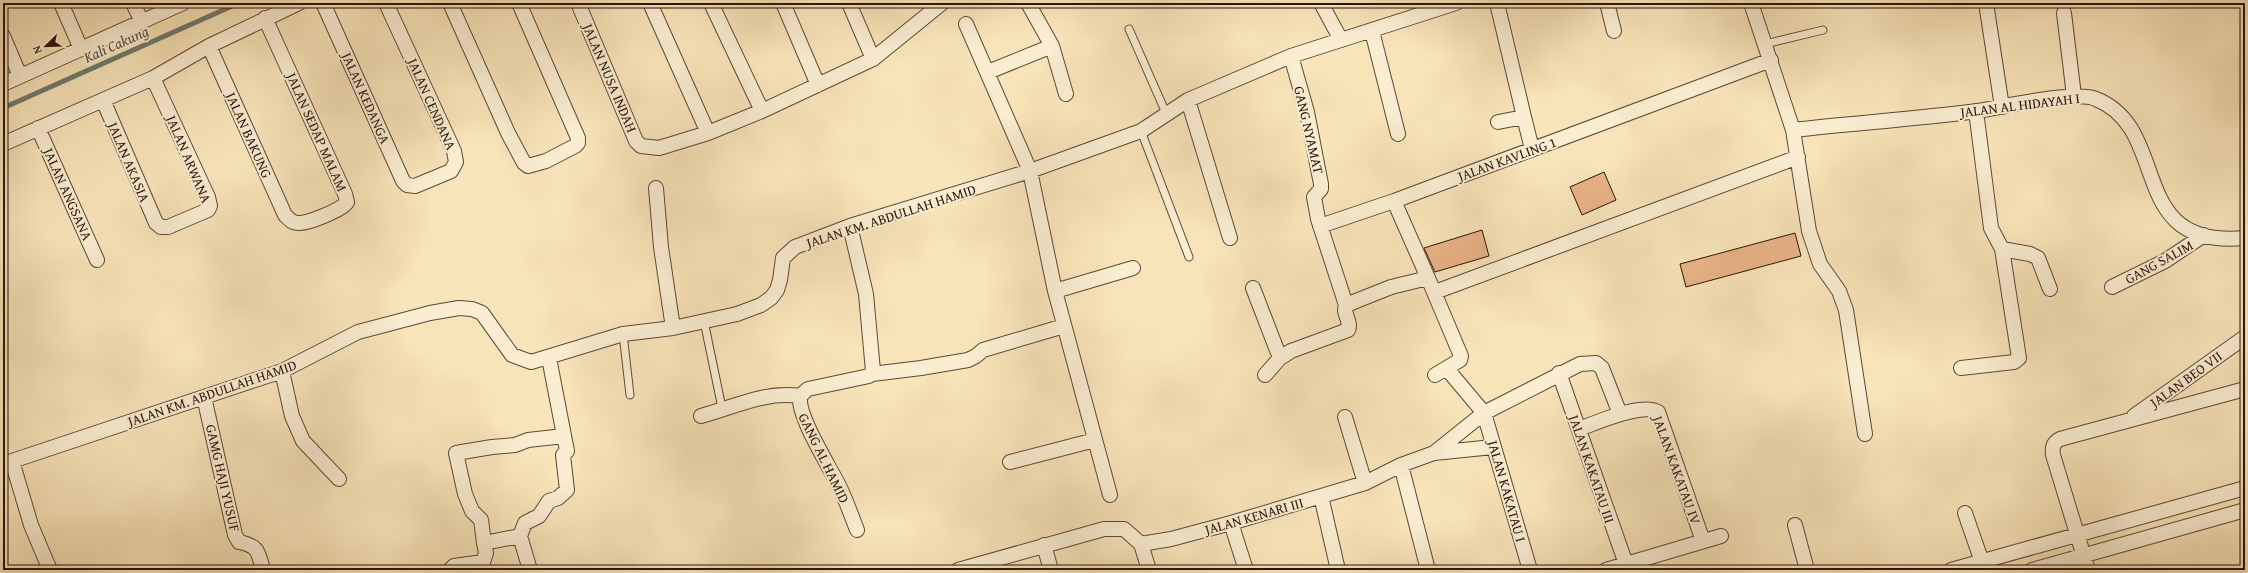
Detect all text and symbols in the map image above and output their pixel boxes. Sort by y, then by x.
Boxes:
street label: JALAN NUSA INDAH [577,19,642,136]
water label: Kali Cakung [79,20,152,68]
north arrow [26,26,66,66]
text: N [28,43,46,56]
street label: JALAN KEDANGA [336,47,395,147]
street label: JALAN CENDANA [402,53,461,154]
street label: JALAN SEDAP MALAM [281,67,352,195]
street label: GANG NYAMAT [1289,84,1329,176]
street label: JALAN BAKUNG [220,87,277,181]
street label: JALAN AL HIDAYAH I [1957,88,2081,122]
street label: JALAN ARWANA [161,110,217,206]
street label: JALAN AKASIA [102,117,155,206]
street label: JALAN KAVLING 1 [1453,132,1559,187]
street label: JALAN ANGSANA [38,143,98,244]
street label: JALAN KM. ABDULLAH HAMID [802,179,978,254]
street label: GANG SALIM [2121,235,2197,289]
street label: JALAN BEO VII [2144,346,2226,413]
street label: JALAN KM. ABDULLAH HAMID [123,355,299,432]
street label: GANG AL HAMID [794,410,854,506]
street label: JALAN KAKATAU III [1563,410,1620,526]
street label: JALAN KAKATAU IV [1647,411,1706,527]
street label: GAMG HAJI YUSUF [201,422,245,534]
street label: JALAN KAKATAU I [1482,436,1531,544]
street label: JALAN KENARI III [1200,492,1306,540]

